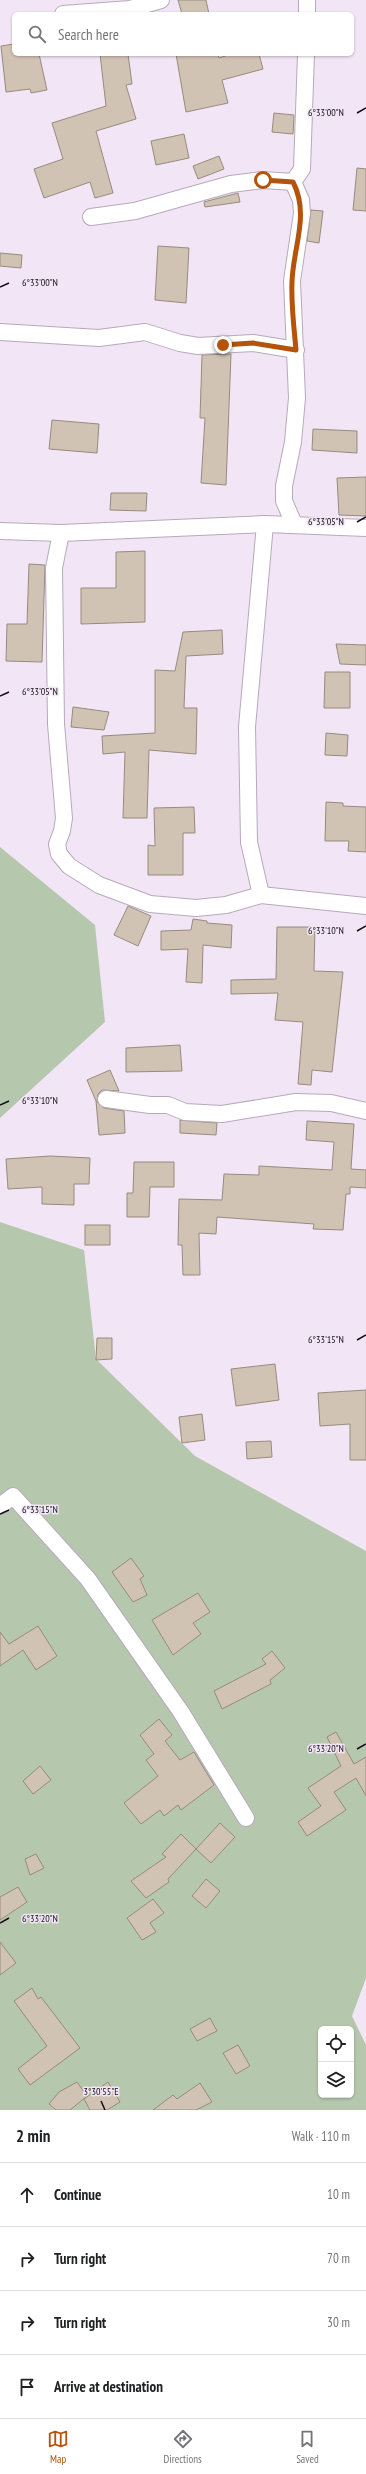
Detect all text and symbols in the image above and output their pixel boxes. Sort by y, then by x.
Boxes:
search box [12,12,354,56]
icon: search [26,23,48,45]
text: Search here [58,25,119,44]
text: 6°33'00"N [308,106,344,119]
route start [254,171,272,189]
text: 6°33'00"N [22,276,58,289]
route end [214,336,232,354]
text: 6°33'05"N [308,515,344,528]
text: 6°33'05"N [22,685,58,698]
text: 6°33'10"N [308,924,344,937]
text: 6°33'10"N [22,1094,58,1107]
text: 6°33'15"N [308,1333,344,1346]
text: 6°33'15"N [22,1503,58,1516]
text: 6°33'20"N [308,1742,344,1755]
text: 6°33'20"N [22,1912,58,1925]
map controls [318,2026,354,2098]
button: locate [318,2026,354,2062]
button: layers [318,2062,354,2098]
text: 3°30'55"E [84,2085,118,2098]
text: 2 min [16,2125,50,2147]
text: Walk · 110 m [292,2128,350,2145]
icon: ahead [16,2184,38,2206]
text: Continue [54,2185,101,2204]
text: 10 m [327,2186,350,2203]
icon: right [16,2248,38,2270]
text: Turn right [54,2249,106,2268]
text: 70 m [327,2250,350,2267]
icon: right [16,2312,38,2334]
text: Turn right [54,2313,106,2332]
text: 30 m [327,2314,350,2331]
icon: arrive [16,2376,38,2398]
text: Arrive at destination [54,2377,163,2396]
tab: Map [47,2428,69,2466]
tab: Directions [164,2428,202,2466]
tab: Saved [296,2428,319,2466]

